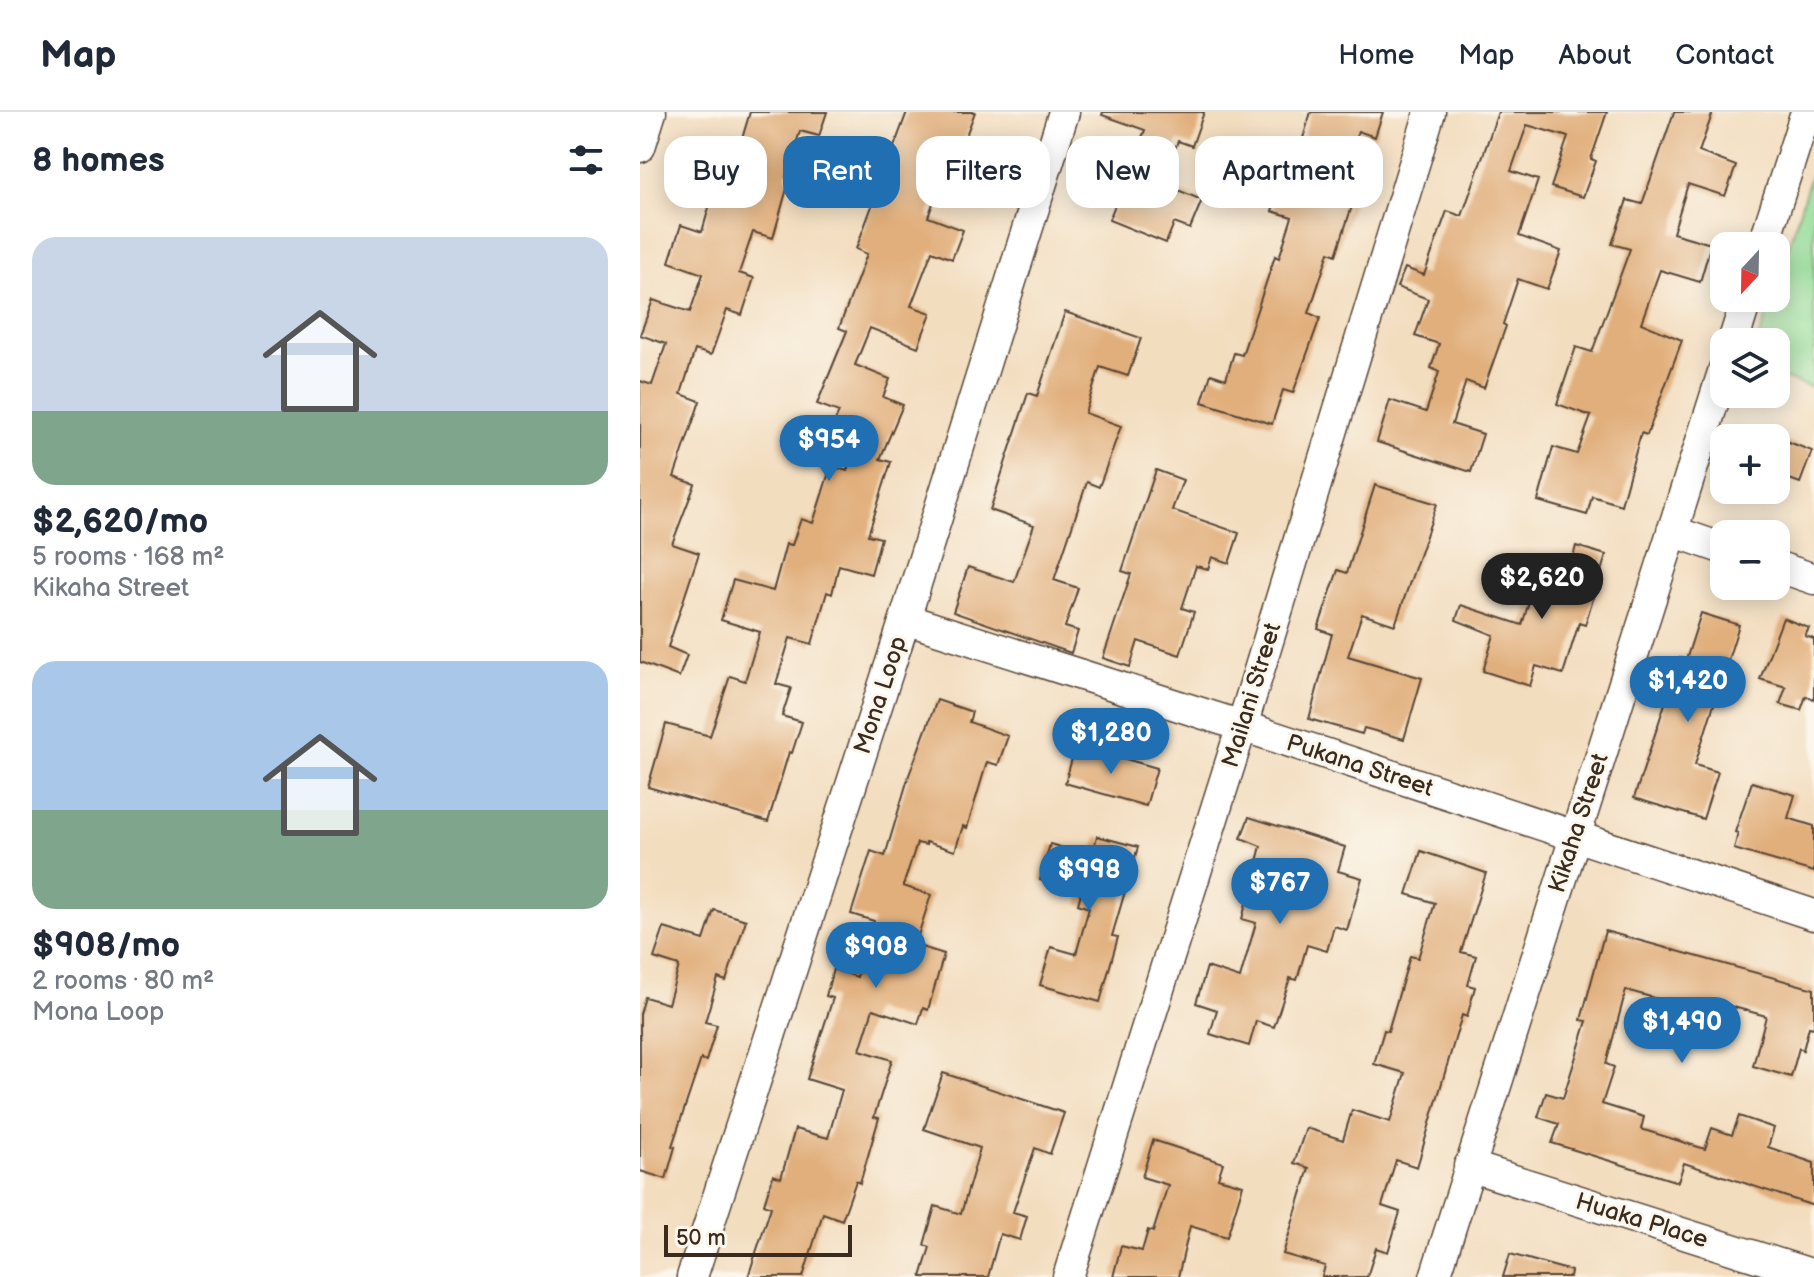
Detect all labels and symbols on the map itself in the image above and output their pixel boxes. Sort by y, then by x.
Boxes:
north arrow [1710,232,1790,312]
pin: $954 [782,415,876,483]
pin: $2,620 [1477,553,1607,621]
street label: Mailani Street [1216,619,1287,771]
street label: Mona Loop [848,633,913,758]
pin: $1,420 [1623,656,1753,724]
pin: $1,280 [1046,708,1176,776]
street label: Pukana Street [1283,728,1437,803]
street label: Kikaha Street [1542,749,1615,896]
pin: $998 [1042,845,1136,913]
pin: $767 [1233,858,1327,926]
pin: $908 [829,922,923,990]
pin: $1,490 [1617,997,1747,1065]
street label: Huaka Place [1572,1187,1711,1254]
scale bar [664,1221,852,1257]

